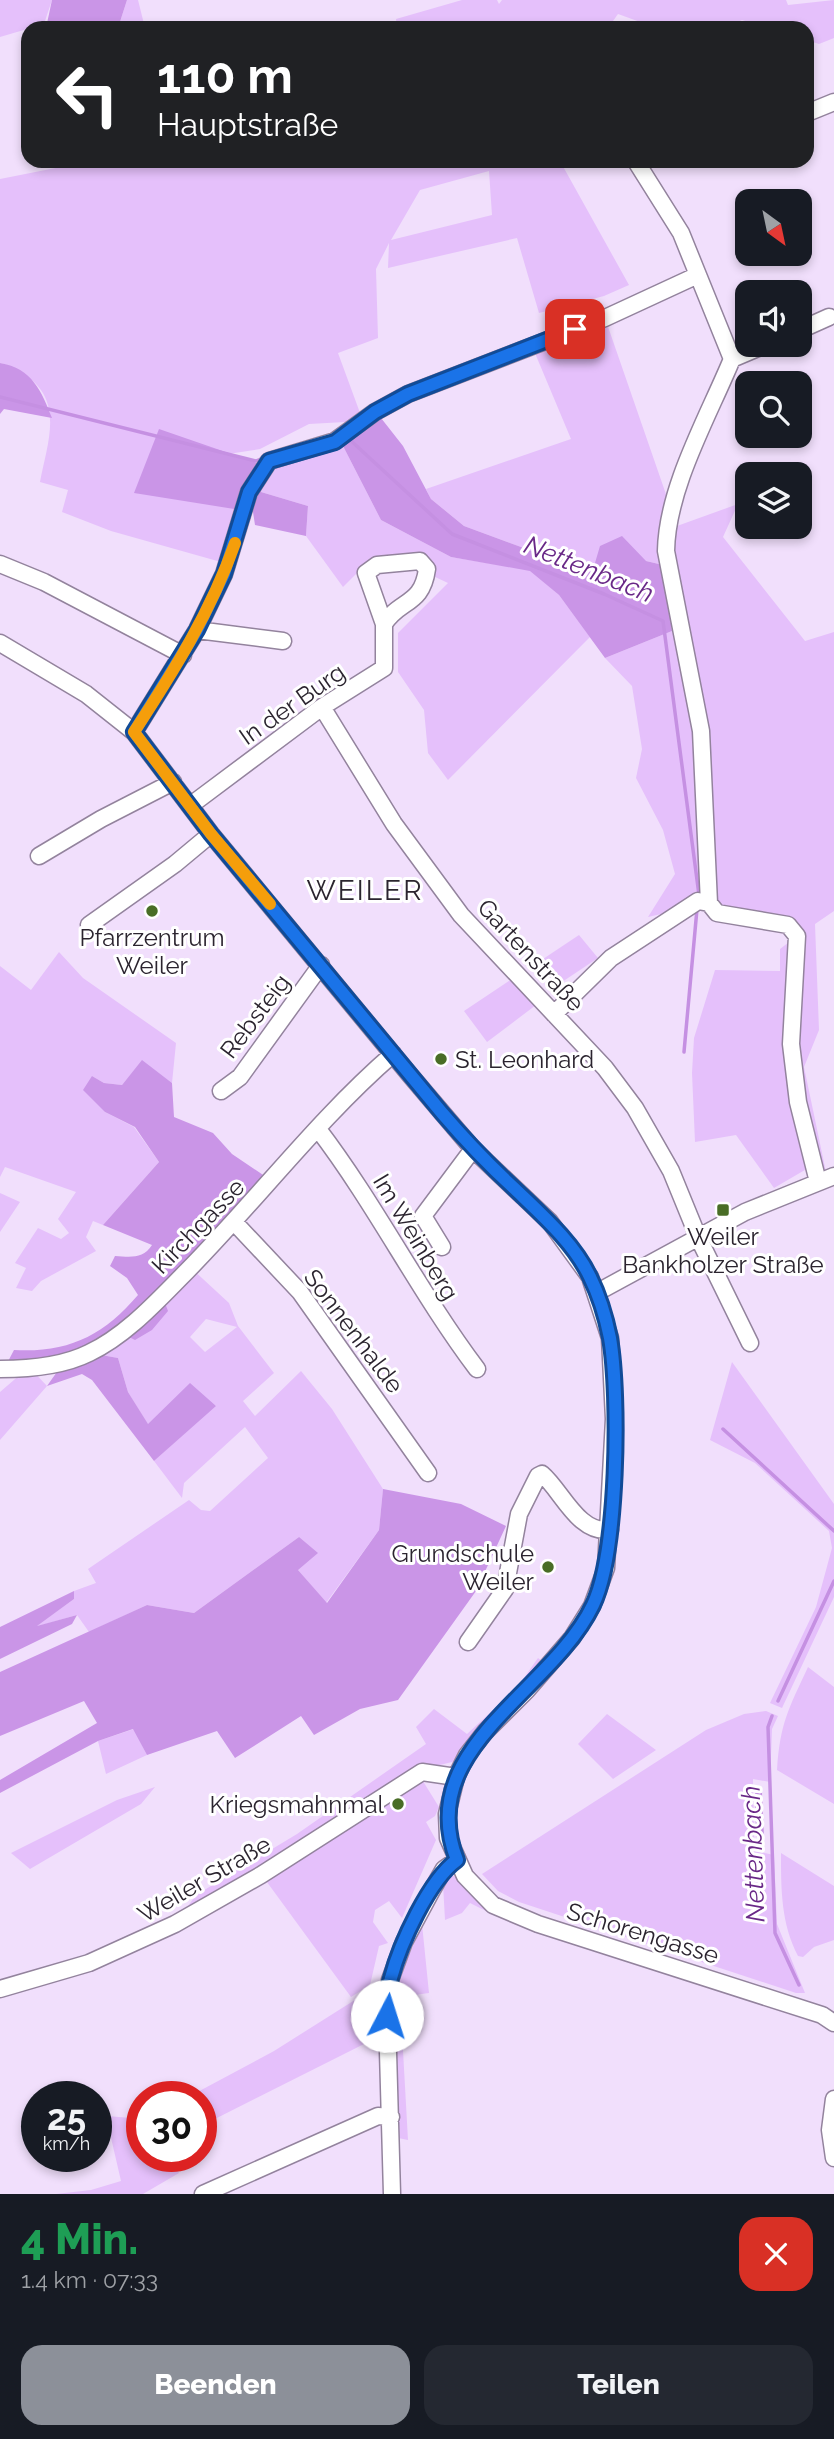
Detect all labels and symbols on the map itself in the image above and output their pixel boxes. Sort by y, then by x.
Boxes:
north arrow [735,189,812,266]
pin [545,299,605,359]
water label: Nettenbach [520,529,658,609]
street label: In der Burg [234,657,350,751]
district label: WEILER [307,874,423,907]
street label: Gartenstraße [472,893,590,1017]
marker: Pfarrzentrum Weiler [144,903,160,919]
place label: Pfarrzentrum Weiler [80,923,225,980]
street label: Rebsteig [214,968,296,1064]
place label: St. Leonhard [455,1045,594,1074]
marker: St. Leonhard [433,1051,449,1067]
street label: Im Weinberg [367,1169,465,1305]
street label: Kirchgasse [146,1172,250,1280]
marker: Weiler Bankholzer Straße [715,1202,731,1218]
place label: Weiler Bankholzer Straße [622,1222,824,1279]
street label: Sonnenhalde [298,1263,410,1399]
place label: Grundschule Weiler [392,1539,535,1596]
marker: Grundschule Weiler [540,1559,556,1575]
water label: Nettenbach [736,1785,770,1923]
place label: Kriegsmahnmal [210,1790,384,1819]
marker: Kriegsmahnmal [390,1796,406,1812]
street label: Weiler Straße [132,1829,276,1929]
street label: Schorengasse [564,1896,722,1970]
position arrow [350,1979,424,2053]
speed limit sign: 30 [126,2081,217,2172]

